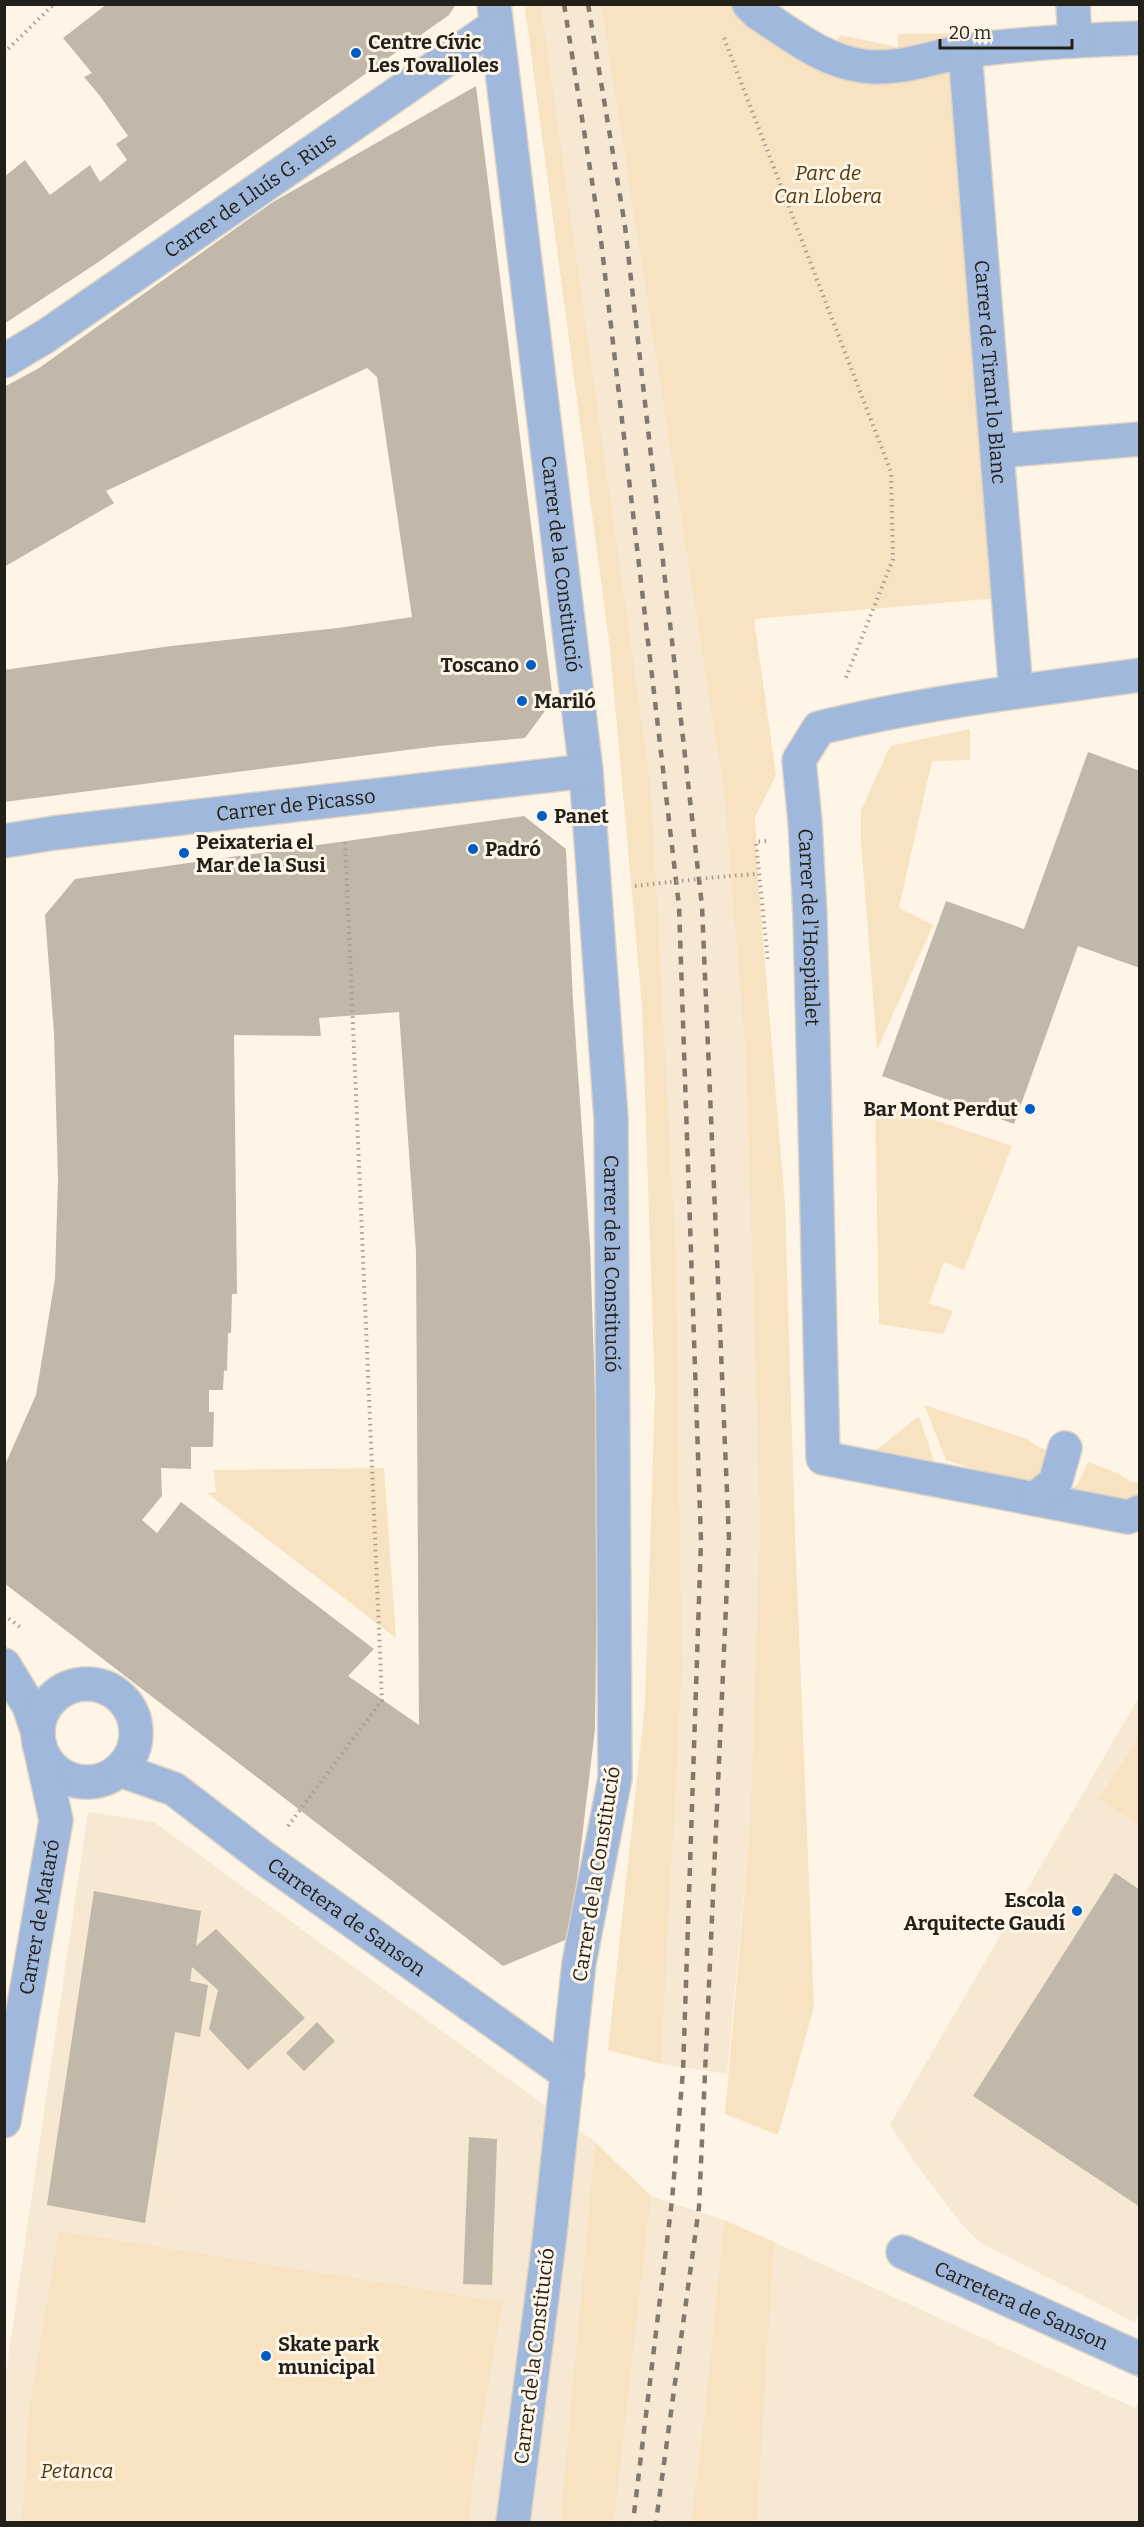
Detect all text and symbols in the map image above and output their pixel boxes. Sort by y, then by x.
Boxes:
scale bar [940,12,1072,50]
text: 20 m [949,22,991,44]
place label: Centre Cívic Les Tovalloles [368,30,499,77]
marker: Centre Cívic Les Tovalloles [349,46,363,60]
street label: Carrer de Lluís G. Rius [160,127,341,263]
park label: Parc de Can Llobera [774,161,882,208]
street label: Carrer de Tirant lo Blanc [970,259,1011,485]
street label: Carrer de la Constitució [536,454,586,674]
place label: Toscano [441,653,519,677]
marker: Toscano [524,658,538,672]
place label: Mariló [534,689,596,713]
marker: Mariló [515,694,529,708]
street label: Carrer de Picasso [215,784,377,826]
place label: Panet [554,804,609,828]
marker: Panet [535,809,549,823]
street label: Carrer de l'Hospitalet [793,828,825,1026]
place label: Peixateria el Mar de la Susi [196,830,326,877]
place label: Padró [485,837,541,861]
marker: Padró [466,842,480,856]
marker: Peixateria el Mar de la Susi [177,846,191,860]
place label: Bar Mont Perdut [863,1097,1018,1121]
marker: Bar Mont Perdut [1023,1102,1037,1116]
street label: Carrer de la Constitució [599,1155,625,1373]
street label: Carrer de la Constitució [567,1765,625,1983]
street label: Carrer de Mataró [14,1837,64,1997]
street label: Carretera de Sanson [263,1852,431,1981]
place label: Escola Arquitecte Gaudí [904,1888,1066,1935]
marker: Escola Arquitecte Gaudí [1070,1904,1084,1918]
street label: Carrer de la Constitució [509,2246,559,2466]
street label: Carretera de Sanson [931,2256,1112,2355]
place label: Skate park municipal [278,2332,379,2379]
marker: Skate park municipal [259,2349,273,2363]
park label: Petanca [41,2459,113,2483]

